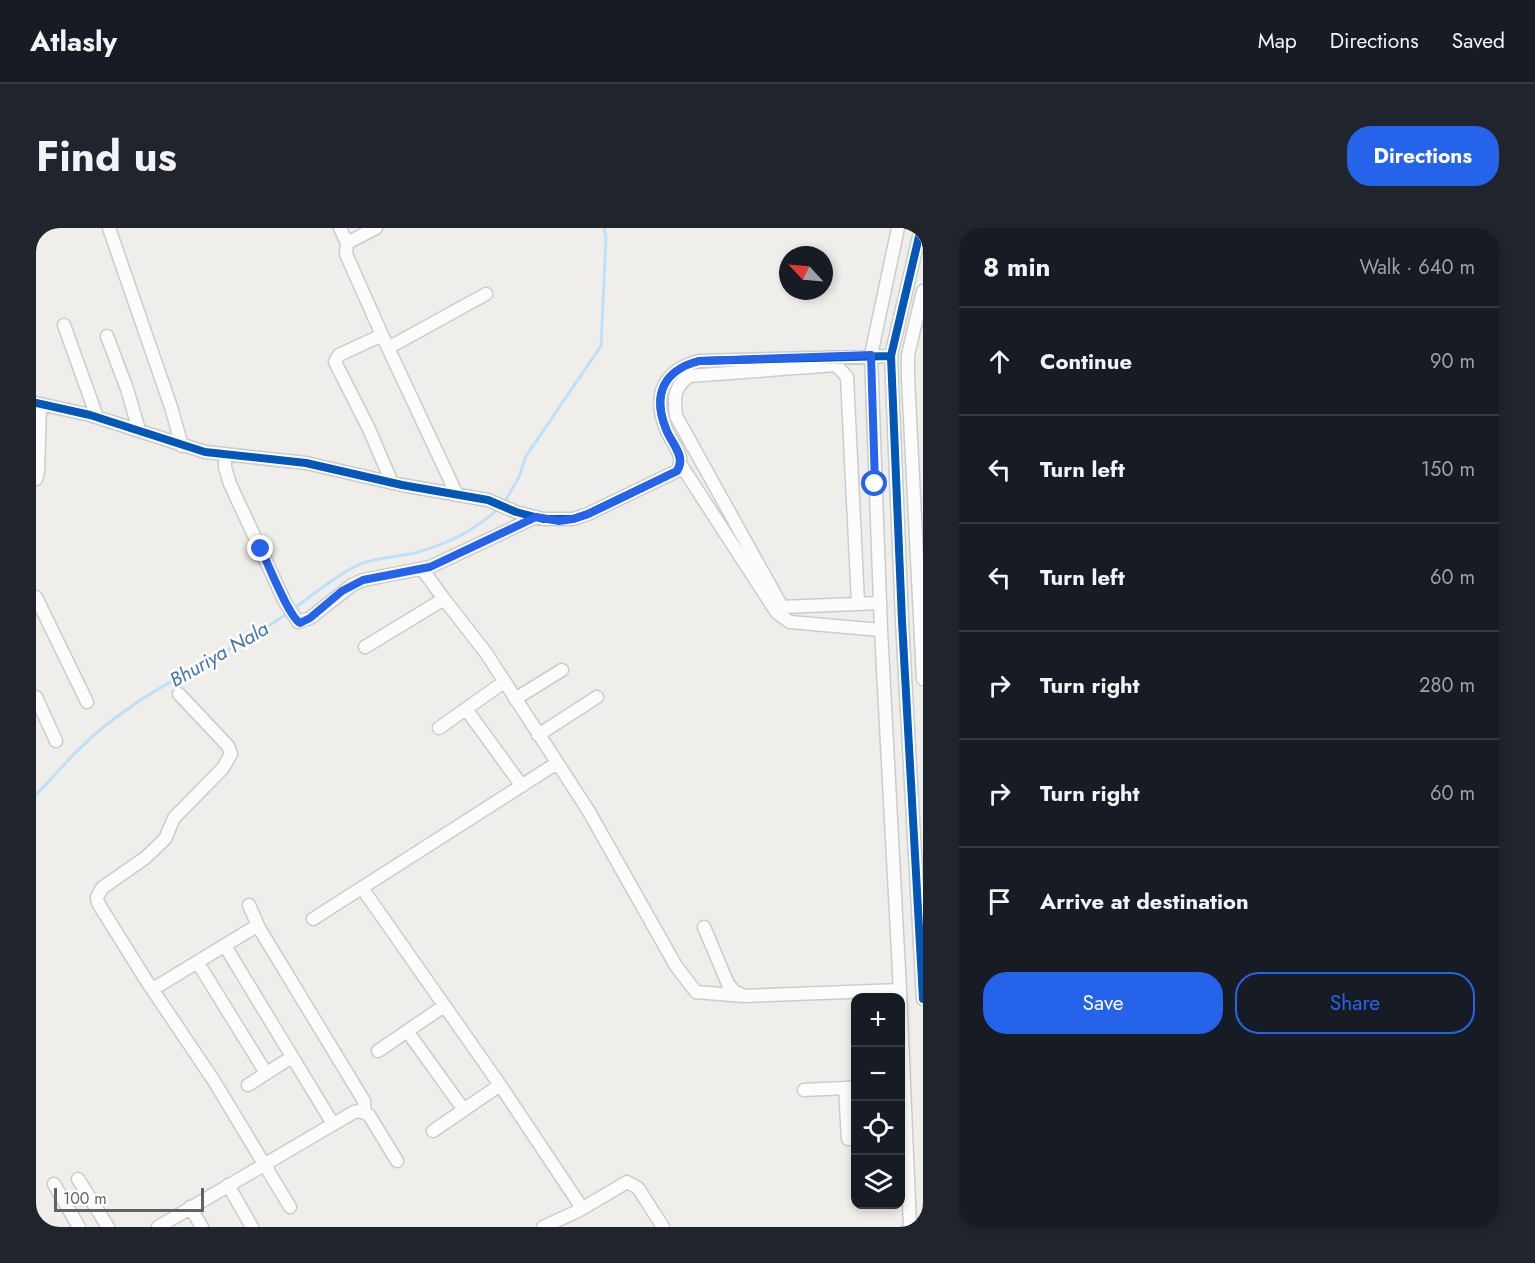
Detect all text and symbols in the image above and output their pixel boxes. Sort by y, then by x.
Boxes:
text: Atlasly [30,21,117,62]
text: Map [1258,26,1297,56]
text: Directions [1330,26,1419,56]
text: Saved [1452,26,1505,56]
text: Find us [36,126,177,187]
button: Directions [1347,126,1499,186]
north arrow [779,246,833,300]
text: 8 min [983,248,1051,286]
text: Walk · 640 m [1359,253,1475,282]
icon: ahead [983,345,1016,378]
text: Continue [1040,345,1132,377]
text: 90 m [1430,347,1475,376]
icon: left [983,453,1016,486]
text: Turn left [1040,453,1125,485]
text: 150 m [1421,455,1475,484]
route start [861,470,887,496]
route end [247,535,273,561]
icon: left [983,561,1016,594]
text: Turn left [1040,561,1125,593]
text: 60 m [1430,563,1475,592]
water label: Bhuriya Nala [164,614,274,695]
icon: right [983,669,1016,702]
text: Turn right [1040,669,1140,701]
text: 280 m [1419,671,1475,700]
icon: right [983,777,1016,810]
text: Turn right [1040,777,1140,809]
text: 60 m [1430,779,1475,808]
icon: arrive [983,885,1016,918]
text: Arrive at destination [1040,885,1249,917]
button: Save [983,972,1223,1034]
button: Share [1235,972,1475,1034]
map controls [851,993,905,1209]
button: + [851,993,905,1047]
button: − [851,1047,905,1101]
button: locate [851,1101,905,1155]
button: layers [851,1155,905,1209]
scale bar [54,1185,204,1212]
text: 100 m [63,1187,107,1210]

